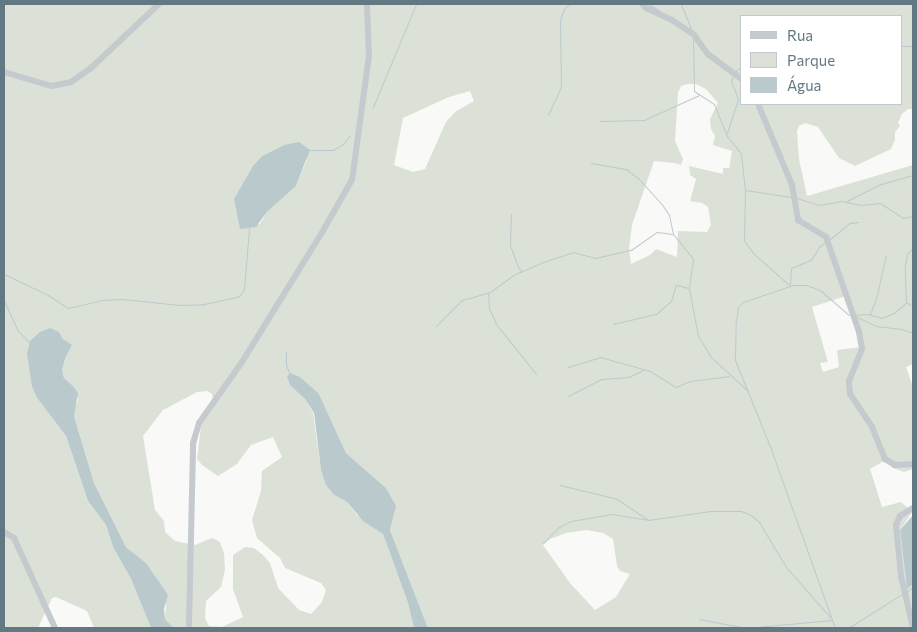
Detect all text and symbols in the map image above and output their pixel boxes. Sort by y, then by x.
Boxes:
legend [740,15,902,105]
text: Rua [787,26,813,44]
text: Parque [787,51,835,69]
text: Água [787,76,821,94]

